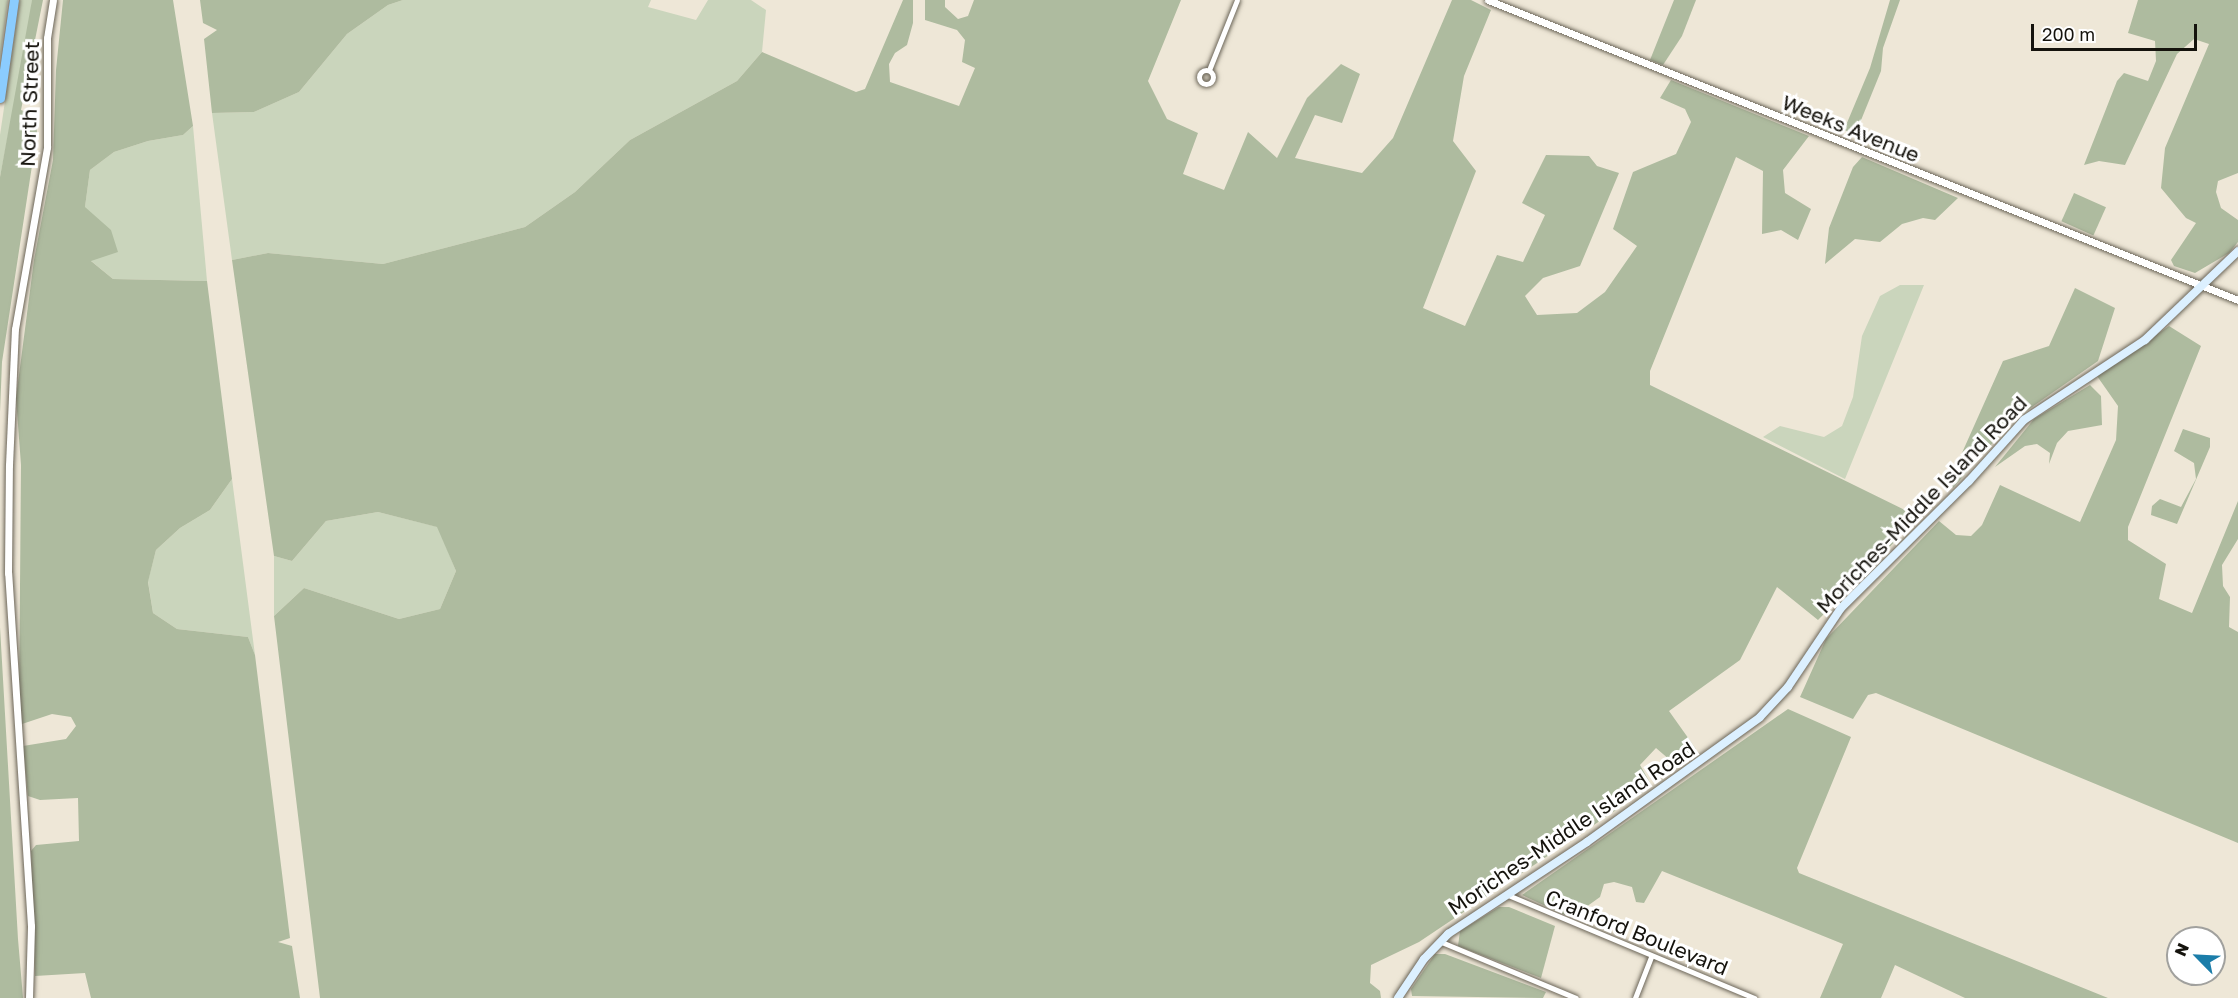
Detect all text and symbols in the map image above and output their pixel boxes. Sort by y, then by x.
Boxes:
scale bar [2034,12,2200,50]
text: 200 m [2042,23,2095,45]
street label: North Street [14,41,44,167]
street label: Weeks Avenue [1779,89,1923,167]
street label: Moriches-Middle Island Road [1810,390,2032,618]
street label: Moriches-Middle Island Road [1443,736,1699,920]
street label: Cranford Boulevard [1542,884,1732,980]
north arrow [2166,926,2226,986]
text: N [2170,940,2193,959]

